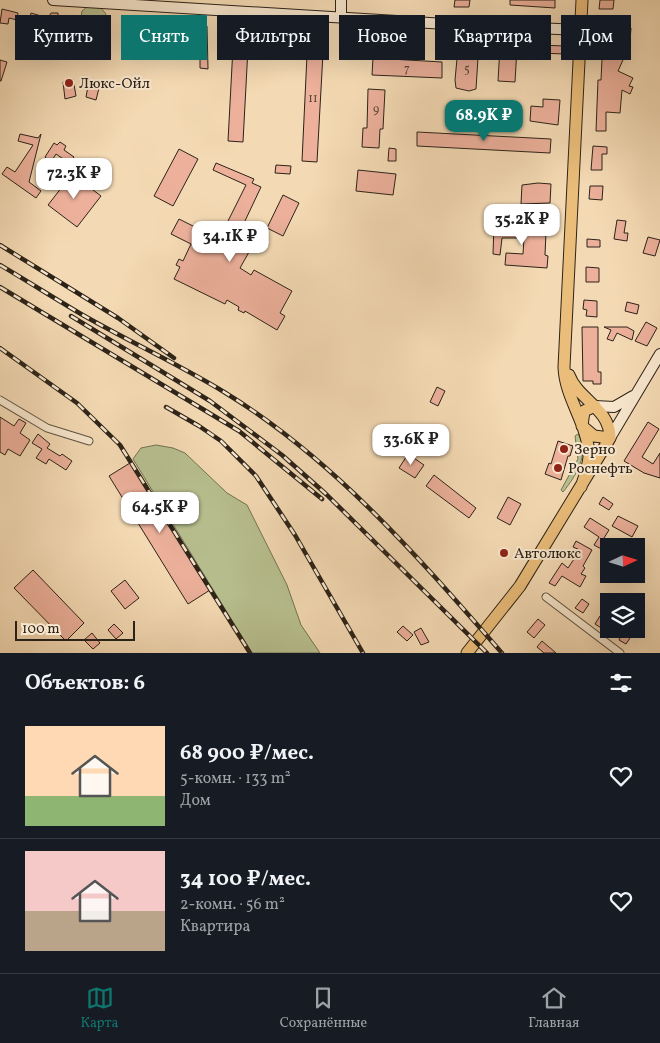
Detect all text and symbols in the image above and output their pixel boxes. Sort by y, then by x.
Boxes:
chip: Купить [15,15,111,60]
chip: Снять [121,15,207,60]
chip: Фильтры [217,15,329,60]
chip: Новое [339,15,425,60]
chip: Квартира [435,15,551,60]
chip: Дом [561,15,631,60]
house number: 7 [404,61,410,77]
house number: 5 [464,62,470,78]
place label: Люкс-Ойл [79,74,150,95]
marker: Люкс-Ойл [63,77,75,89]
house number: 11 [308,91,318,107]
pin: 68.9K ₽ [438,100,530,142]
house number: 9 [373,102,379,118]
text: 68.9K ₽ [456,105,512,127]
pin: 72.3K ₽ [28,158,120,200]
text: 72.3K ₽ [47,163,101,185]
pin: 35.2K ₽ [476,204,568,246]
text: 35.2K ₽ [495,209,549,231]
pin: 34.1K ₽ [184,220,276,263]
text: 34.1K ₽ [203,226,257,248]
pin: 33.6K ₽ [365,424,457,466]
text: 33.6K ₽ [383,429,439,451]
place label: Зерно [574,440,615,461]
marker: Зерно [558,443,570,455]
place label: Роснефть [568,459,633,480]
marker: Роснефть [552,462,564,474]
pin: 64.5K ₽ [114,492,206,534]
text: 64.5K ₽ [132,497,188,519]
north arrow [600,538,645,582]
map controls [600,538,645,638]
place label: Автолюкс [514,544,581,565]
marker: Автолюкс [498,547,510,559]
button: layers [600,593,645,638]
scale bar [15,618,135,641]
text: 100 m [22,620,60,639]
text: Объектов: 6 [25,669,145,698]
icon: filters [607,669,635,697]
text: 68 900 ₽/мес. [180,739,314,768]
icon: home [65,746,125,806]
icon: heart [607,762,635,790]
text: 5-комн. · 133 m² [180,768,291,790]
text: Дом [180,790,211,812]
text: 34 100 ₽/мес. [180,865,311,894]
icon: home [65,871,125,931]
icon: heart [607,887,635,915]
text: 2-комн. · 56 m² [180,894,285,916]
text: Квартира [180,916,250,938]
tab: Карта [81,984,119,1033]
tab: Сохранённые [280,984,367,1033]
tab: Главная [528,984,579,1033]

